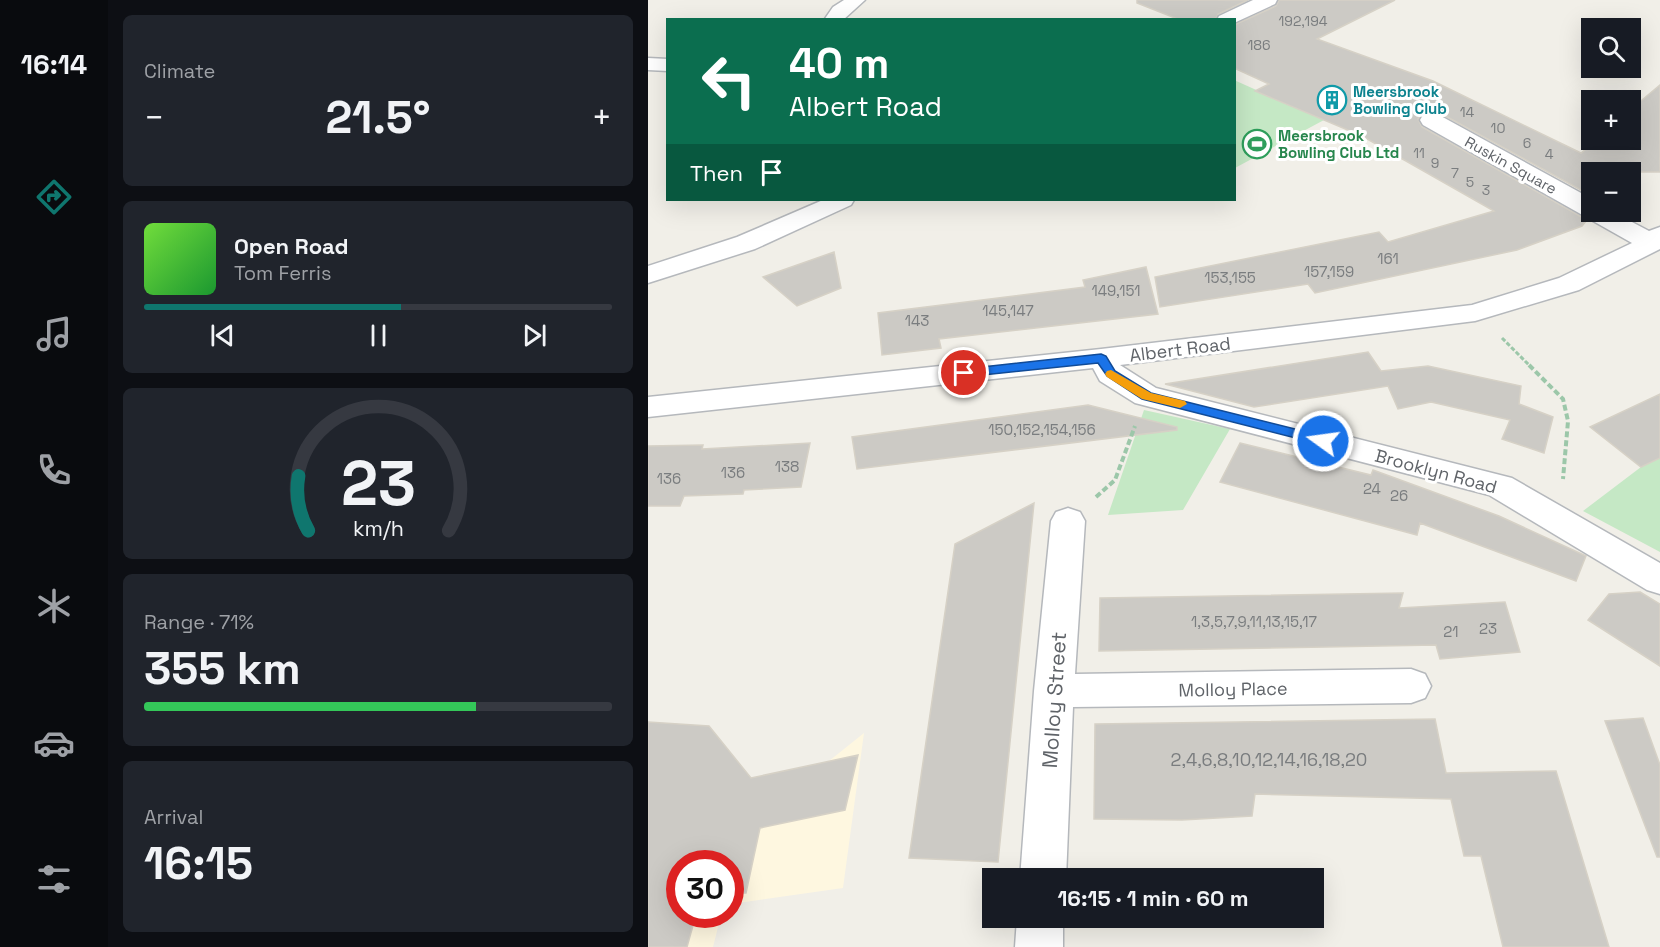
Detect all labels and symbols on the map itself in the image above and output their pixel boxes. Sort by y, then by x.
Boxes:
house number: 192,194 [1279,12,1328,30]
house number: 186 [1247,36,1271,54]
place label: Meersbrook Bowling Club [1353,82,1447,118]
building icon: Meersbrook Bowling Club [1316,84,1348,116]
house number: 14 [1460,103,1475,121]
house number: 10 [1491,119,1505,137]
place label: Meersbrook Bowling Club Ltd [1278,126,1399,162]
sports icon: Meersbrook Bowling Club Ltd [1241,128,1273,160]
street label: Ruskin Square [1462,132,1560,198]
house number: 6 [1523,134,1531,152]
house number: 11 [1413,144,1425,162]
house number: 4 [1545,145,1554,163]
house number: 9 [1431,154,1439,172]
house number: 7 [1451,164,1459,182]
house number: 5 [1466,173,1474,191]
house number: 3 [1482,181,1490,199]
house number: 161 [1377,249,1399,268]
house number: 157,159 [1304,262,1354,281]
house number: 153,155 [1204,268,1256,287]
house number: 149,151 [1091,281,1141,300]
house number: 145,147 [982,301,1034,320]
house number: 143 [905,311,929,330]
street label: Albert Road [1128,331,1232,367]
pin [938,347,989,398]
position arrow [1291,409,1355,473]
house number: 150,152,154,156 [988,420,1096,439]
street label: Brooklyn Road [1372,444,1500,498]
house number: 138 [775,457,799,476]
house number: 136 [721,463,745,482]
house number: 136 [657,469,681,488]
house number: 24 [1363,479,1381,498]
house number: 26 [1390,486,1408,505]
house number: 1,3,5,7,9,11,13,15,17 [1191,612,1317,631]
house number: 23 [1479,619,1497,638]
house number: 21 [1443,622,1459,641]
street label: Molloy Street [1036,631,1072,769]
street label: Molloy Place [1178,677,1288,701]
house number: 2,4,6,8,10,12,14,16,18,20 [1171,748,1367,771]
speed limit sign: 30 [666,850,744,928]

